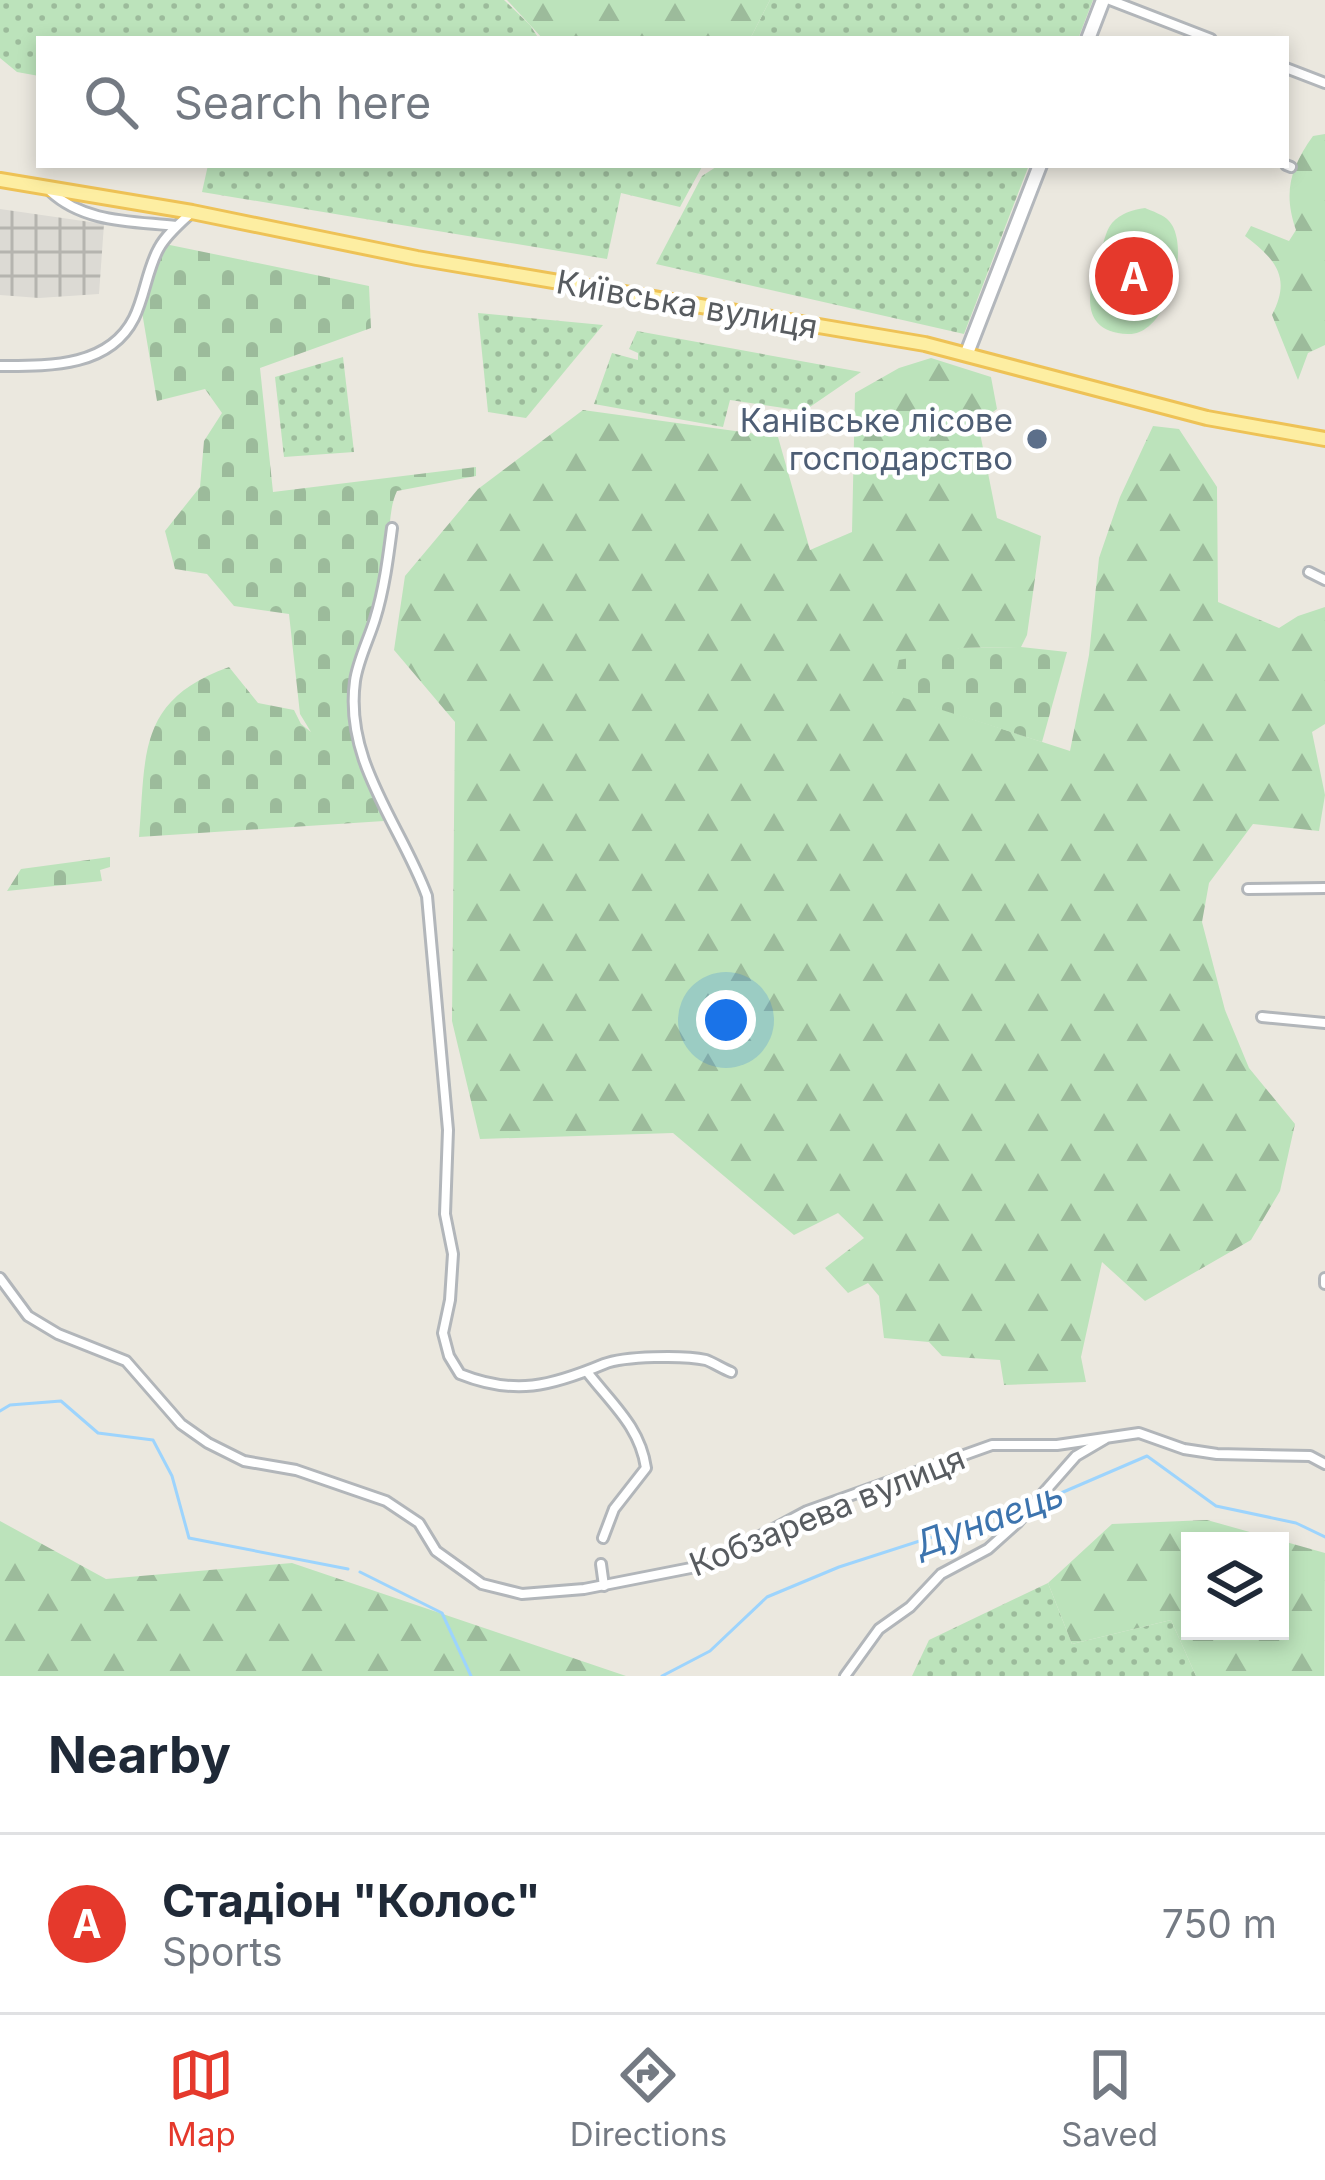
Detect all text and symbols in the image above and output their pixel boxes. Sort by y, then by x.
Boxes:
search box [36,36,1289,168]
icon: search [78,69,144,135]
text: Search here [174,75,431,130]
pin: A [1095,231,1173,321]
street label: Київська вулиця [553,261,821,347]
place label: Канівське лісове господарство [740,400,1013,478]
marker: Канівське лісове господарство [1024,426,1050,452]
your location [696,990,756,1050]
street label: Кобзарева вулиця [684,1438,970,1584]
water label: Дунаець [907,1472,1070,1567]
map controls [1181,1532,1289,1640]
button: layers [1181,1532,1289,1640]
text: Nearby [48,1724,231,1785]
text: Стадіон "Колос" [162,1873,540,1928]
text: A [72,1900,102,1947]
text: 750 m [1162,1900,1277,1947]
text: Sports [162,1928,283,1975]
tab: Map [167,2042,236,2154]
tab: Directions [570,2042,727,2154]
tab: Saved [1061,2042,1158,2154]

